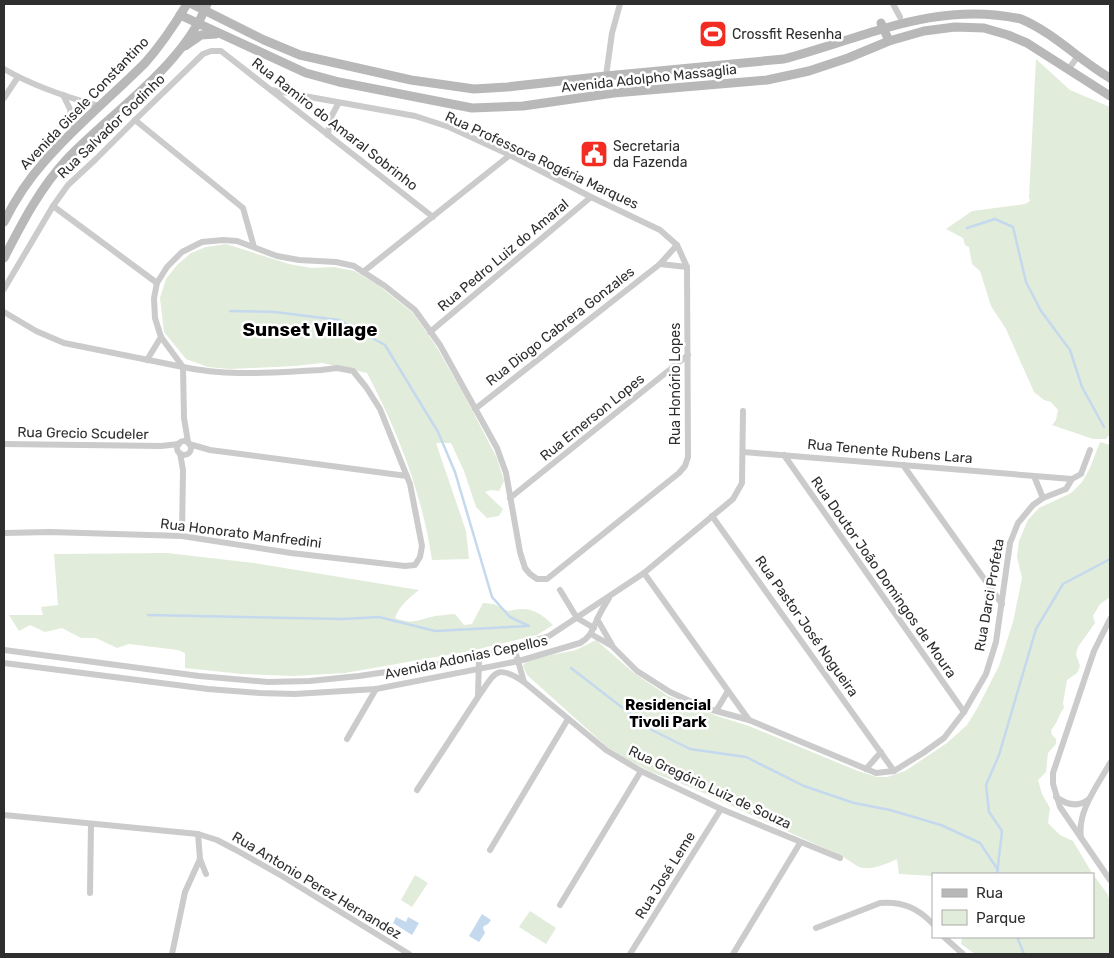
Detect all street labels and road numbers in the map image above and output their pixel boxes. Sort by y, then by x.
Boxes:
street label: Avenida Gisele Constantino [16,33,152,173]
street label: Rua Ramiro do Amaral Sobrinho [248,54,421,194]
street label: Avenida Adolpho Massaglia [560,61,738,96]
street label: Rua Salvador Godinho [54,71,169,182]
street label: Rua Professora Rogéria Marques [442,108,641,213]
street label: Rua Pedro Luiz do Amaral [434,196,572,315]
street label: Rua Diogo Cabrera Gonzales [483,263,638,390]
street label: Rua Honório Lopes [667,323,684,445]
street label: Rua Emerson Lopes [537,370,648,465]
street label: Rua Grecio Scudeler [17,424,150,443]
street label: Rua Tenente Rubens Lara [807,436,973,467]
street label: Rua Doutor João Domingos de Moura [807,473,960,681]
street label: Rua Honorato Manfredini [159,515,323,552]
street label: Rua Darci Profeta [971,537,1008,653]
street label: Rua Pastor José Nogueira [751,552,862,700]
street label: Avenida Adonias Cepellos [383,632,549,683]
street label: Rua Gregório Luiz de Souza [626,742,794,833]
street label: Rua Antonio Perez Hernandez [229,828,404,943]
street label: Rua José Leme [632,828,699,922]

